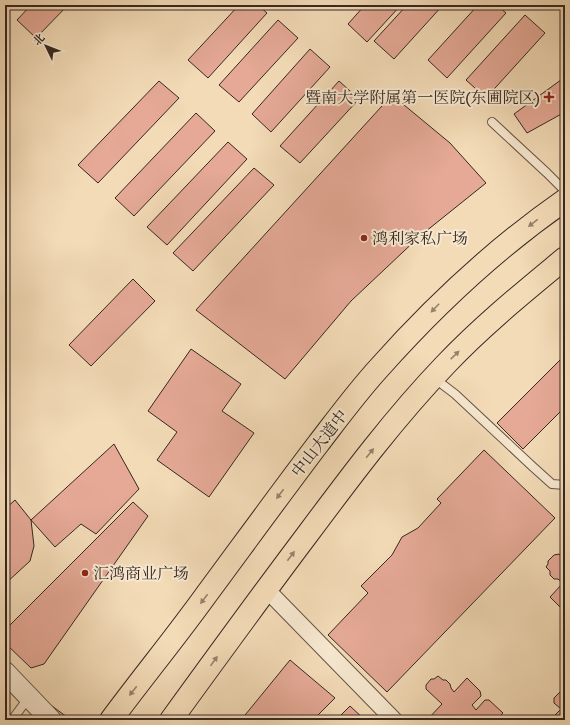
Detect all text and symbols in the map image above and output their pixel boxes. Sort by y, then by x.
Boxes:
north arrow [26,26,66,66]
text: 北 [31,31,48,49]
place label: 暨南大学附属第一医院(东圃院区) [305,88,540,108]
marker: 暨南大学附属第一医院(东圃院区) [543,91,555,103]
one-way arrow [528,219,539,227]
place label: 鸿利家私广场 [372,229,468,249]
marker: 鸿利家私广场 [359,233,369,243]
one-way arrow [430,303,440,313]
one-way arrow [450,350,460,359]
street label: 中山大道中 [287,406,352,481]
one-way arrow [366,447,374,458]
one-way arrow [276,488,284,499]
one-way arrow [287,551,295,561]
place label: 汇鸿商业广场 [93,564,189,584]
marker: 汇鸿商业广场 [80,568,90,578]
one-way arrow [199,593,208,604]
one-way arrow [210,655,218,666]
one-way arrow [128,686,137,697]

